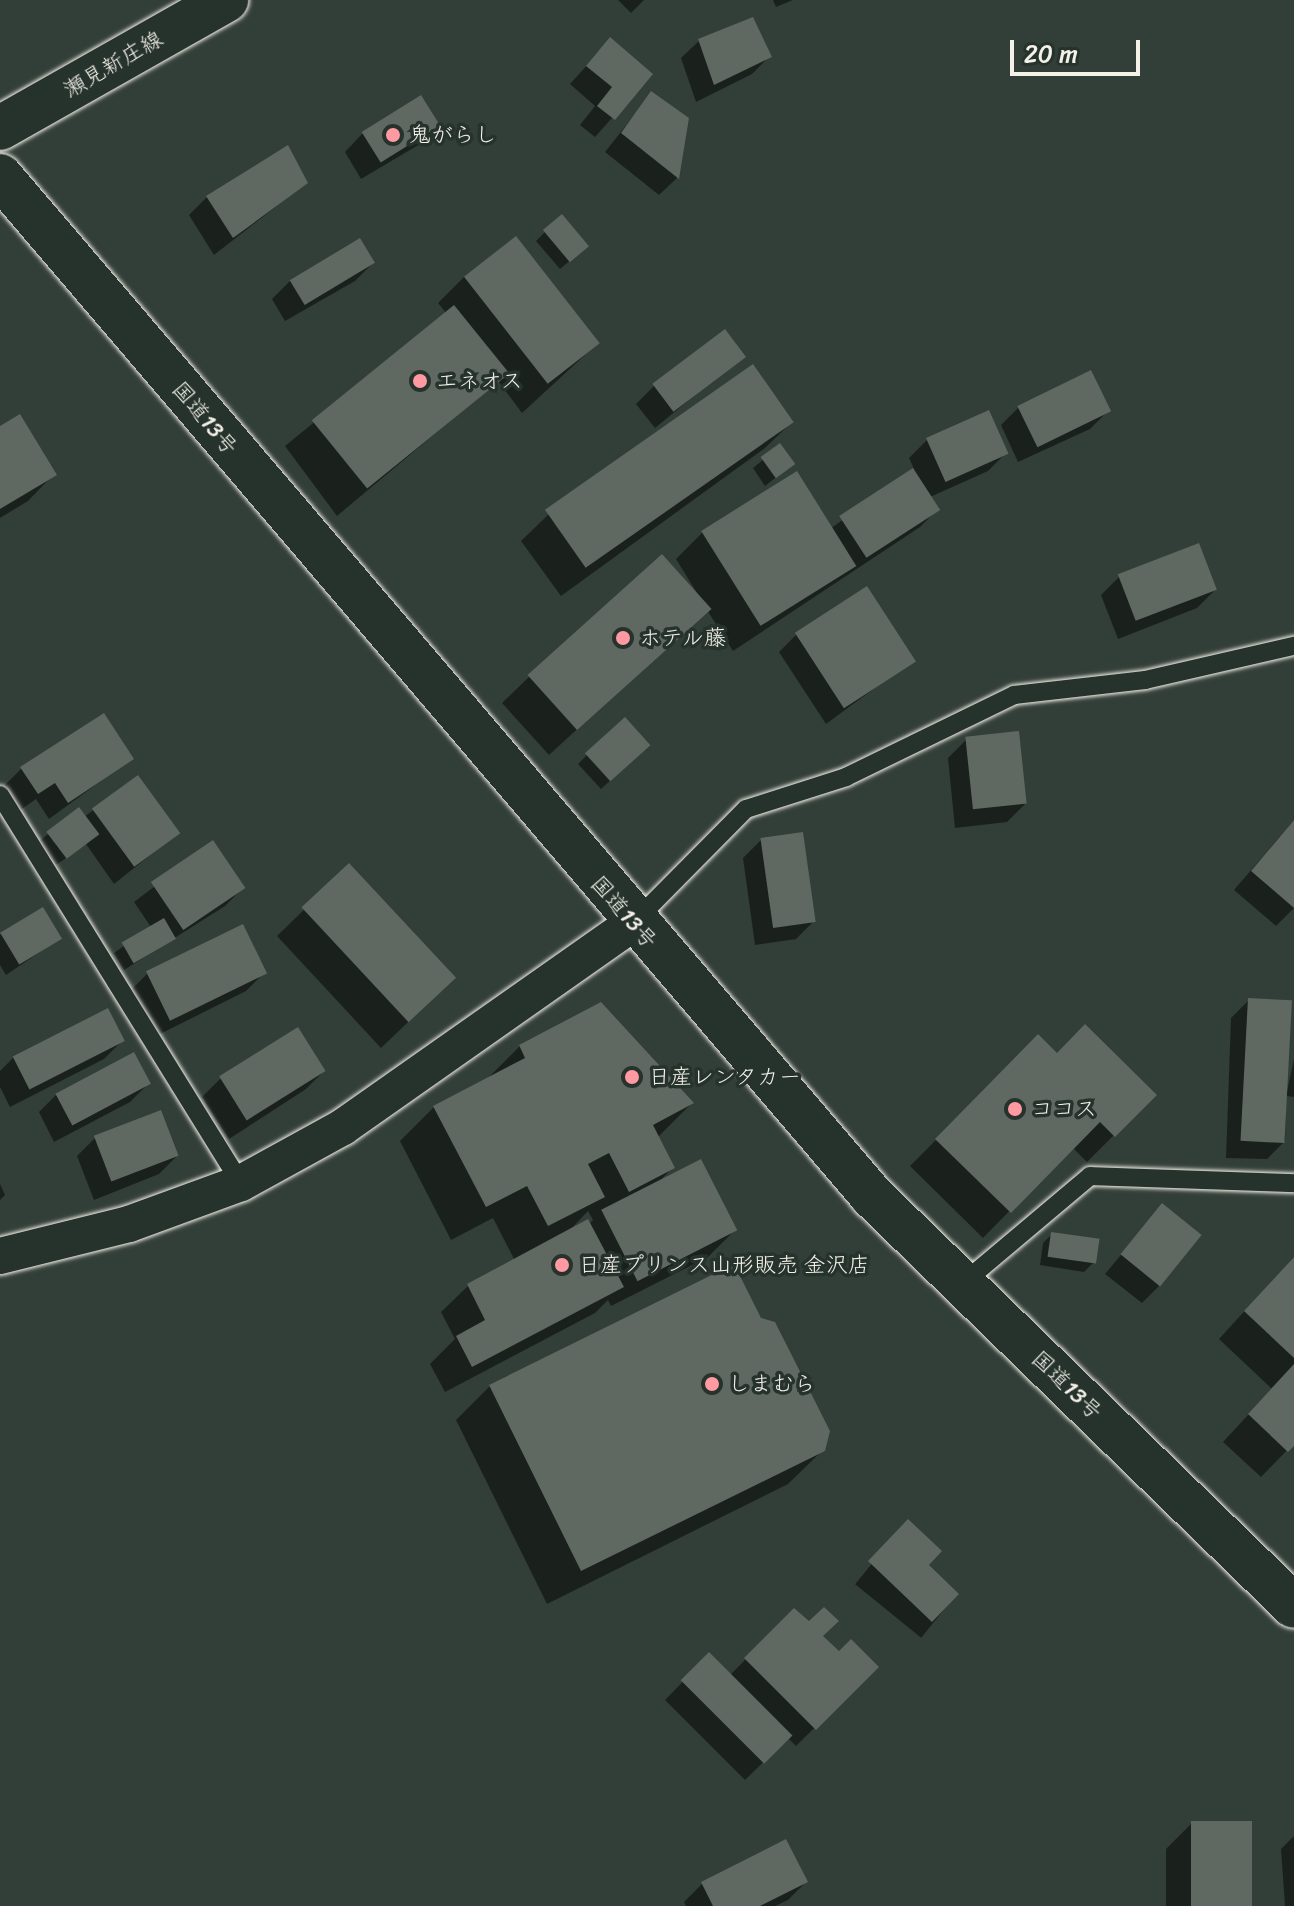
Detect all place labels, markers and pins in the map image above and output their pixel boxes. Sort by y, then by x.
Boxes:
place label: 鬼がらし [409,122,497,148]
marker: 鬼がらし [384,126,402,144]
place label: エネオス [436,368,524,394]
marker: エネオス [411,372,429,390]
place label: ホテル藤 [639,625,727,651]
marker: ホテル藤 [614,629,632,647]
place label: 日産レンタカー [648,1064,802,1090]
marker: 日産レンタカー [623,1068,641,1086]
place label: ココス [1031,1096,1097,1122]
marker: ココス [1006,1100,1024,1118]
place label: 日産プリンス山形販売 金沢店 [578,1252,870,1278]
marker: 日産プリンス山形販売 金沢店 [553,1256,571,1274]
place label: しまむら [728,1371,816,1397]
marker: しまむら [703,1375,721,1393]

